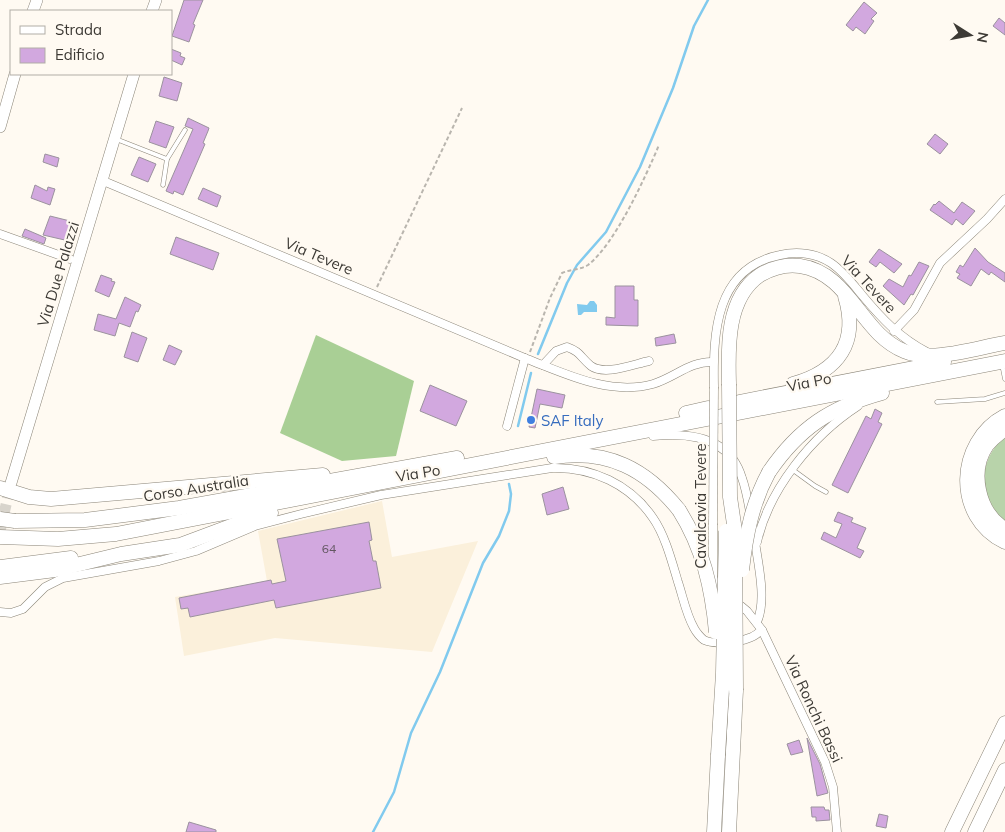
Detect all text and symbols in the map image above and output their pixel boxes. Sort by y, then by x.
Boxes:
legend [10,10,172,75]
north arrow [945,10,995,60]
text: Strada [55,20,102,39]
text: N [973,31,993,44]
text: Edificio [55,45,105,64]
street label: Via Due Palazzi [33,219,83,329]
street label: Via Tevere [282,233,356,279]
street label: Via Tevere [837,251,901,317]
street label: Via Po [785,368,833,396]
place label: SAF Italy [541,411,603,430]
marker: SAF Italy [525,414,537,426]
street label: Cavalcavia Tevere [691,443,710,569]
street label: Via Po [394,460,442,486]
street label: Corso Australia [142,470,250,506]
house number: 64 [322,541,336,556]
street label: Via Ronchi Bassi [781,652,847,766]

